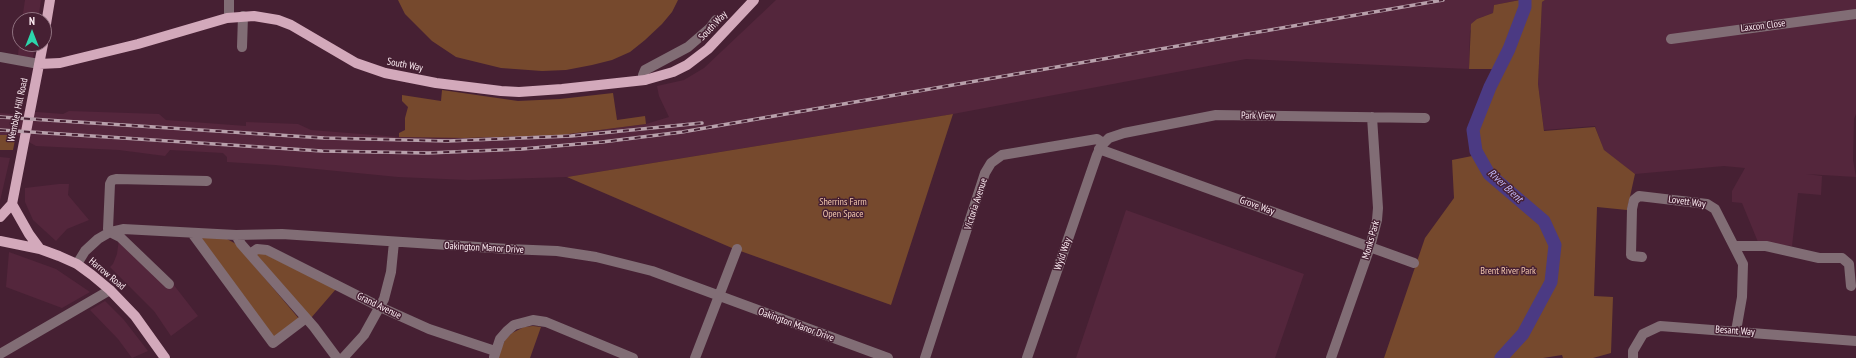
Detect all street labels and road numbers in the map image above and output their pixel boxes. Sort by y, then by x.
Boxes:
street label: South Way [696,9,730,43]
street label: Laxcon Close [1740,17,1786,35]
street label: South Way [386,56,424,74]
street label: Wembley Hill Road [5,77,31,143]
street label: Park View [1241,110,1275,122]
street label: Victoria Avenue [962,177,990,231]
street label: Lovett Way [1667,193,1707,211]
street label: Grove Way [1238,194,1276,218]
street label: Monks Park [1360,219,1382,261]
street label: Wyld Way [1052,236,1074,272]
street label: Oakington Manor Drive [444,240,524,256]
street label: Harrow Road [86,255,128,293]
street label: Grand Avenue [355,290,403,322]
street label: Oakington Manor Drive [756,306,836,344]
street label: Besant Way [1715,324,1755,338]

